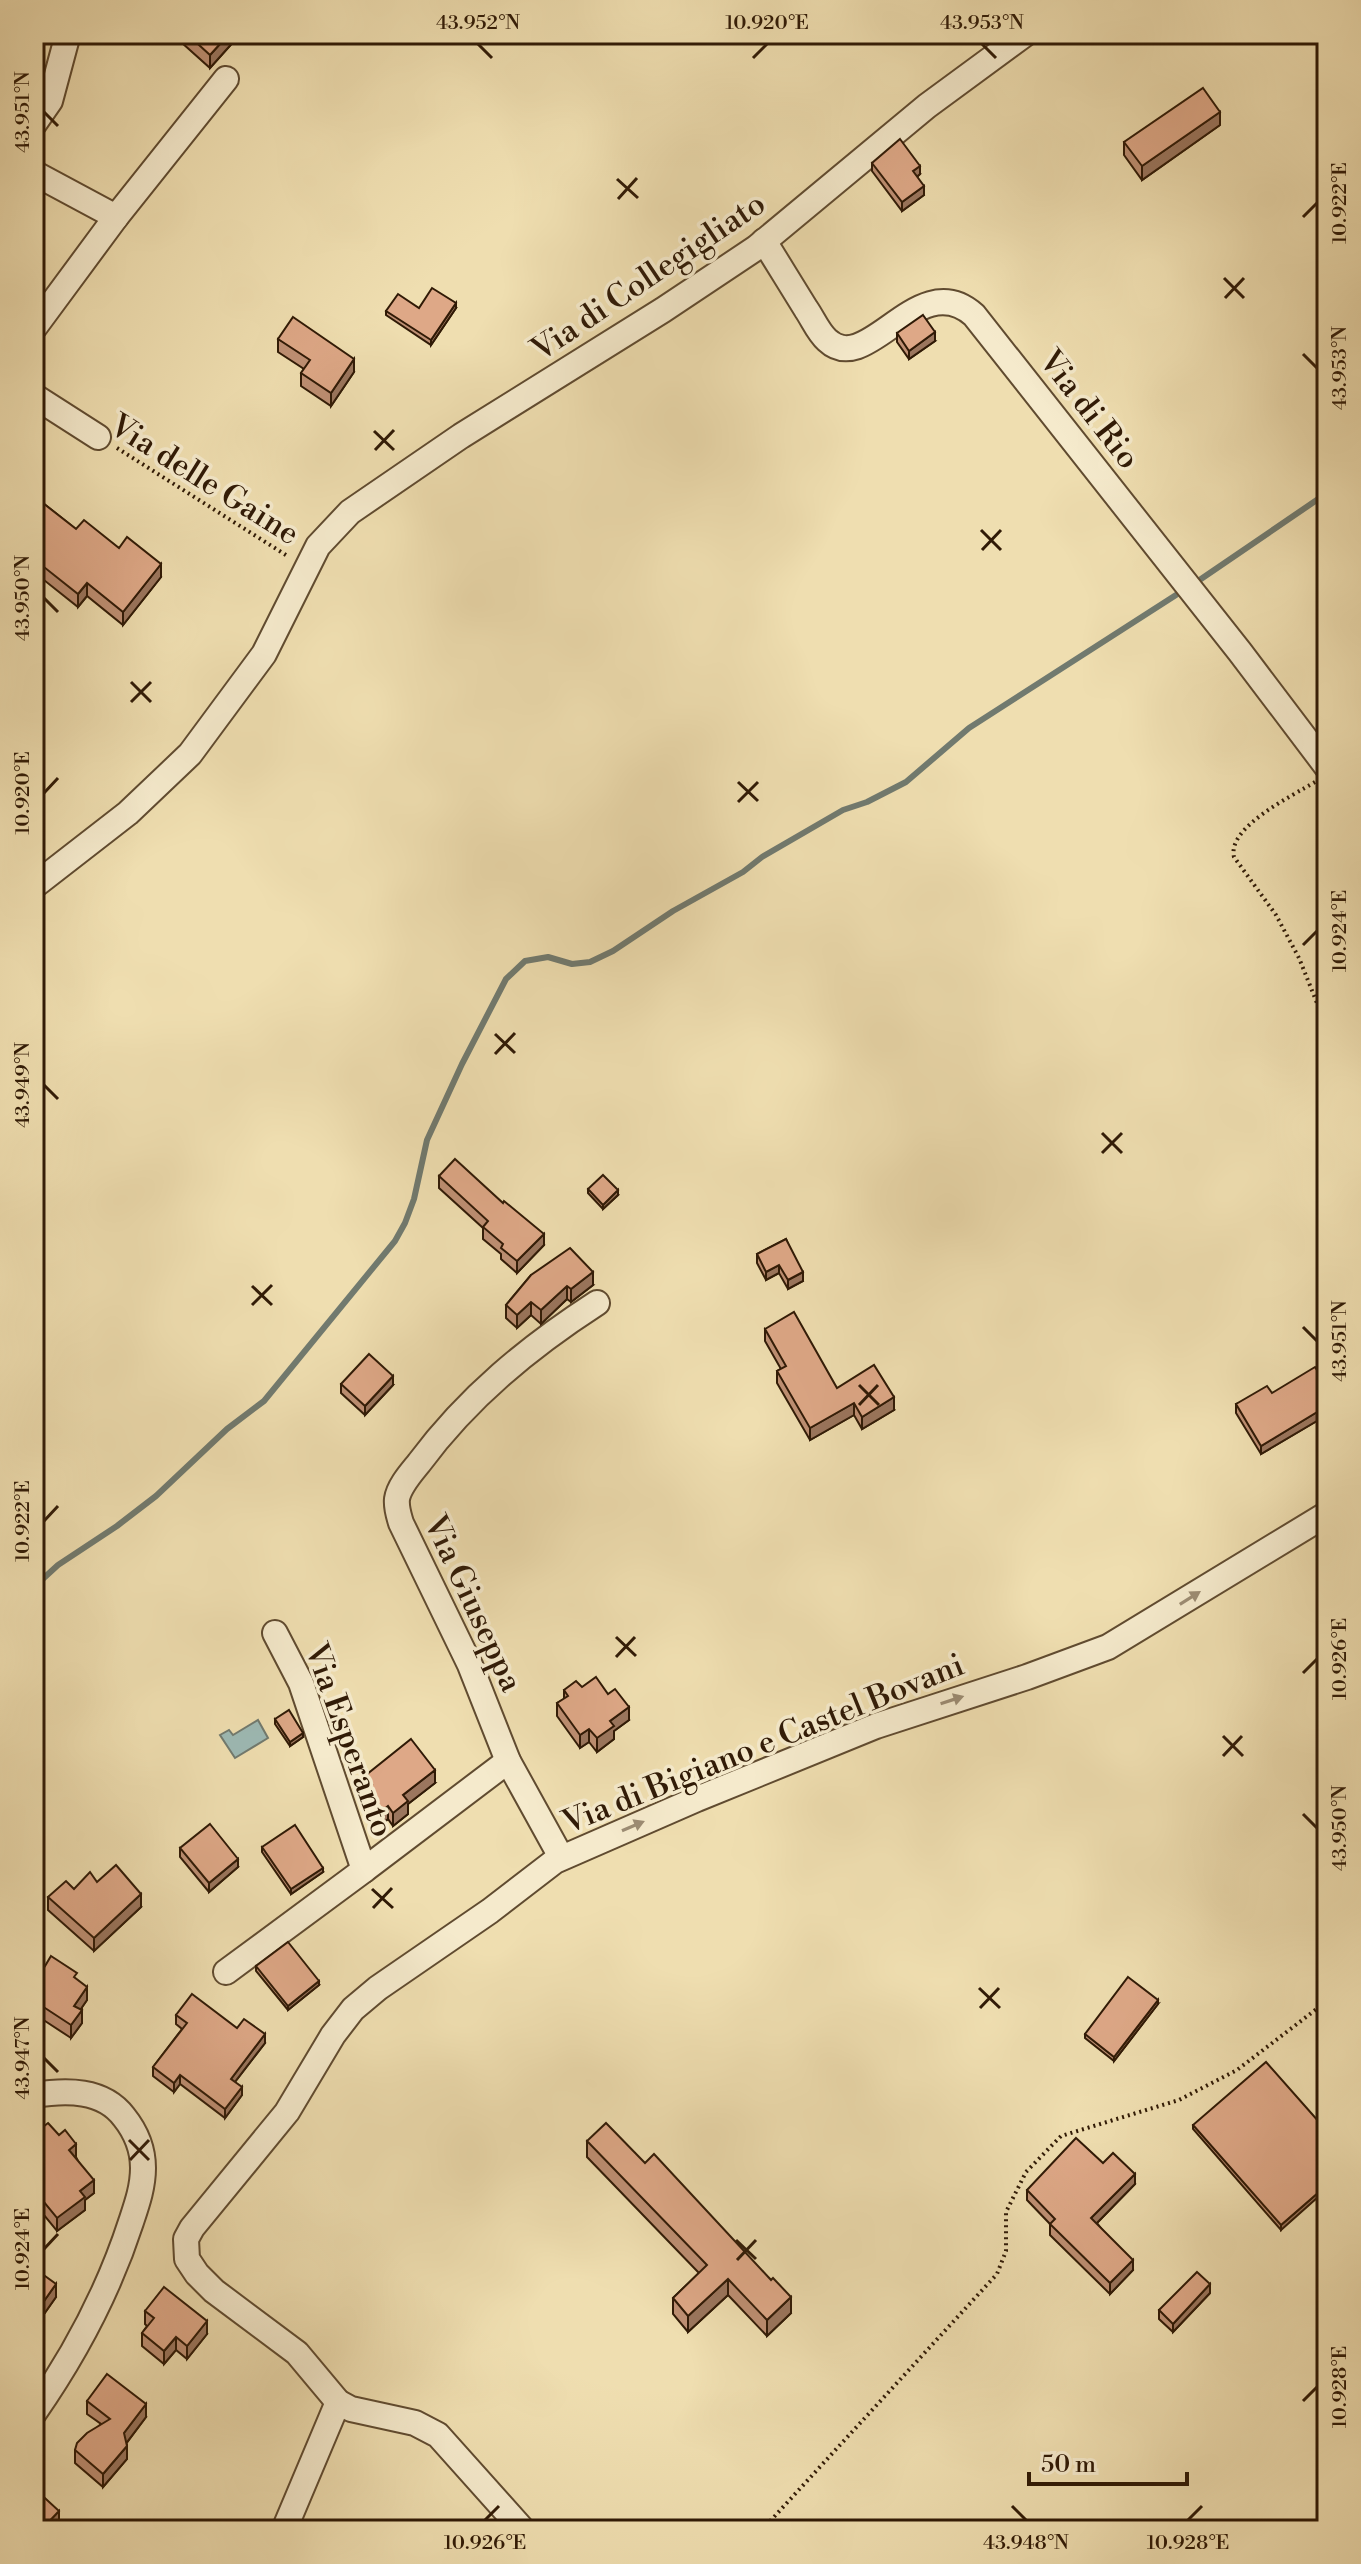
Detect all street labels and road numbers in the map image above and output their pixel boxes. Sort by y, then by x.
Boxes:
street label: Via di Collegigliato [523,184,773,370]
street label: Via di Rio [1030,341,1148,477]
street label: Via delle Gaine [101,405,307,554]
street label: Via Giuseppa [414,1508,532,1699]
street label: Via Esperanto [295,1637,403,1843]
street label: Via di Bigiano e Castel Bovani [556,1645,970,1843]

